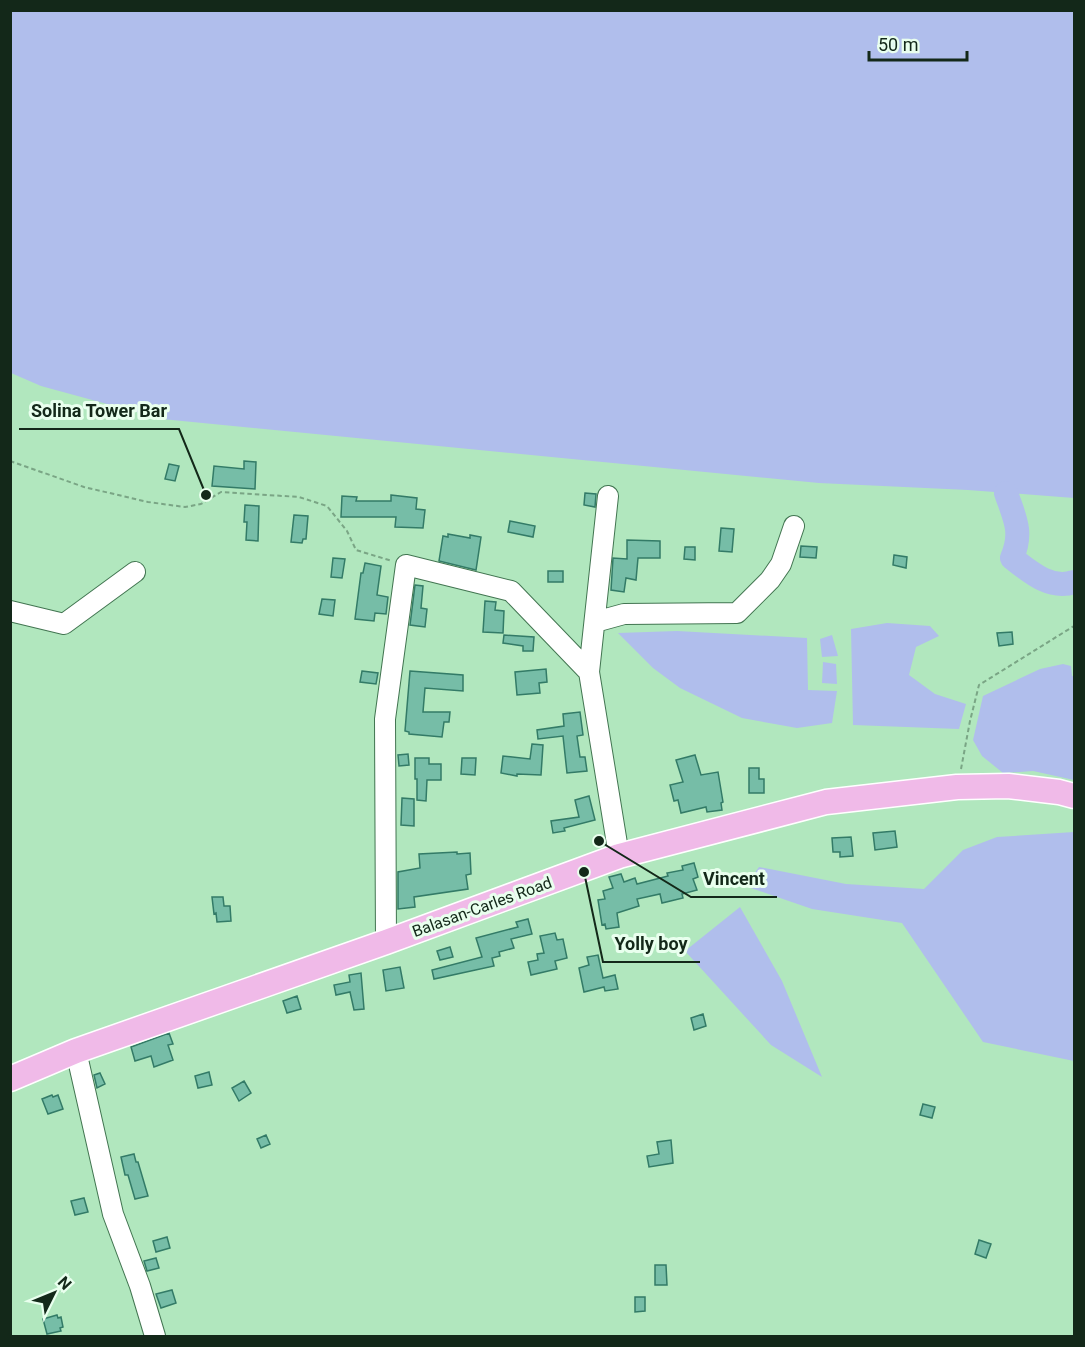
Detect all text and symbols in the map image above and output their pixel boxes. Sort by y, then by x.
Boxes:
scale bar [869,24,966,62]
text: 50 m [878,34,918,55]
callout: Solina Tower Bar [19,393,179,429]
text: Solina Tower Bar [31,400,167,421]
callout: Vincent [691,861,777,897]
text: Vincent [703,868,765,889]
street label: Balasan-Carles Road [410,873,554,941]
callout: Yolly boy [603,926,700,962]
text: Yolly boy [614,933,688,954]
north arrow [24,1263,84,1323]
text: N [54,1273,75,1294]

